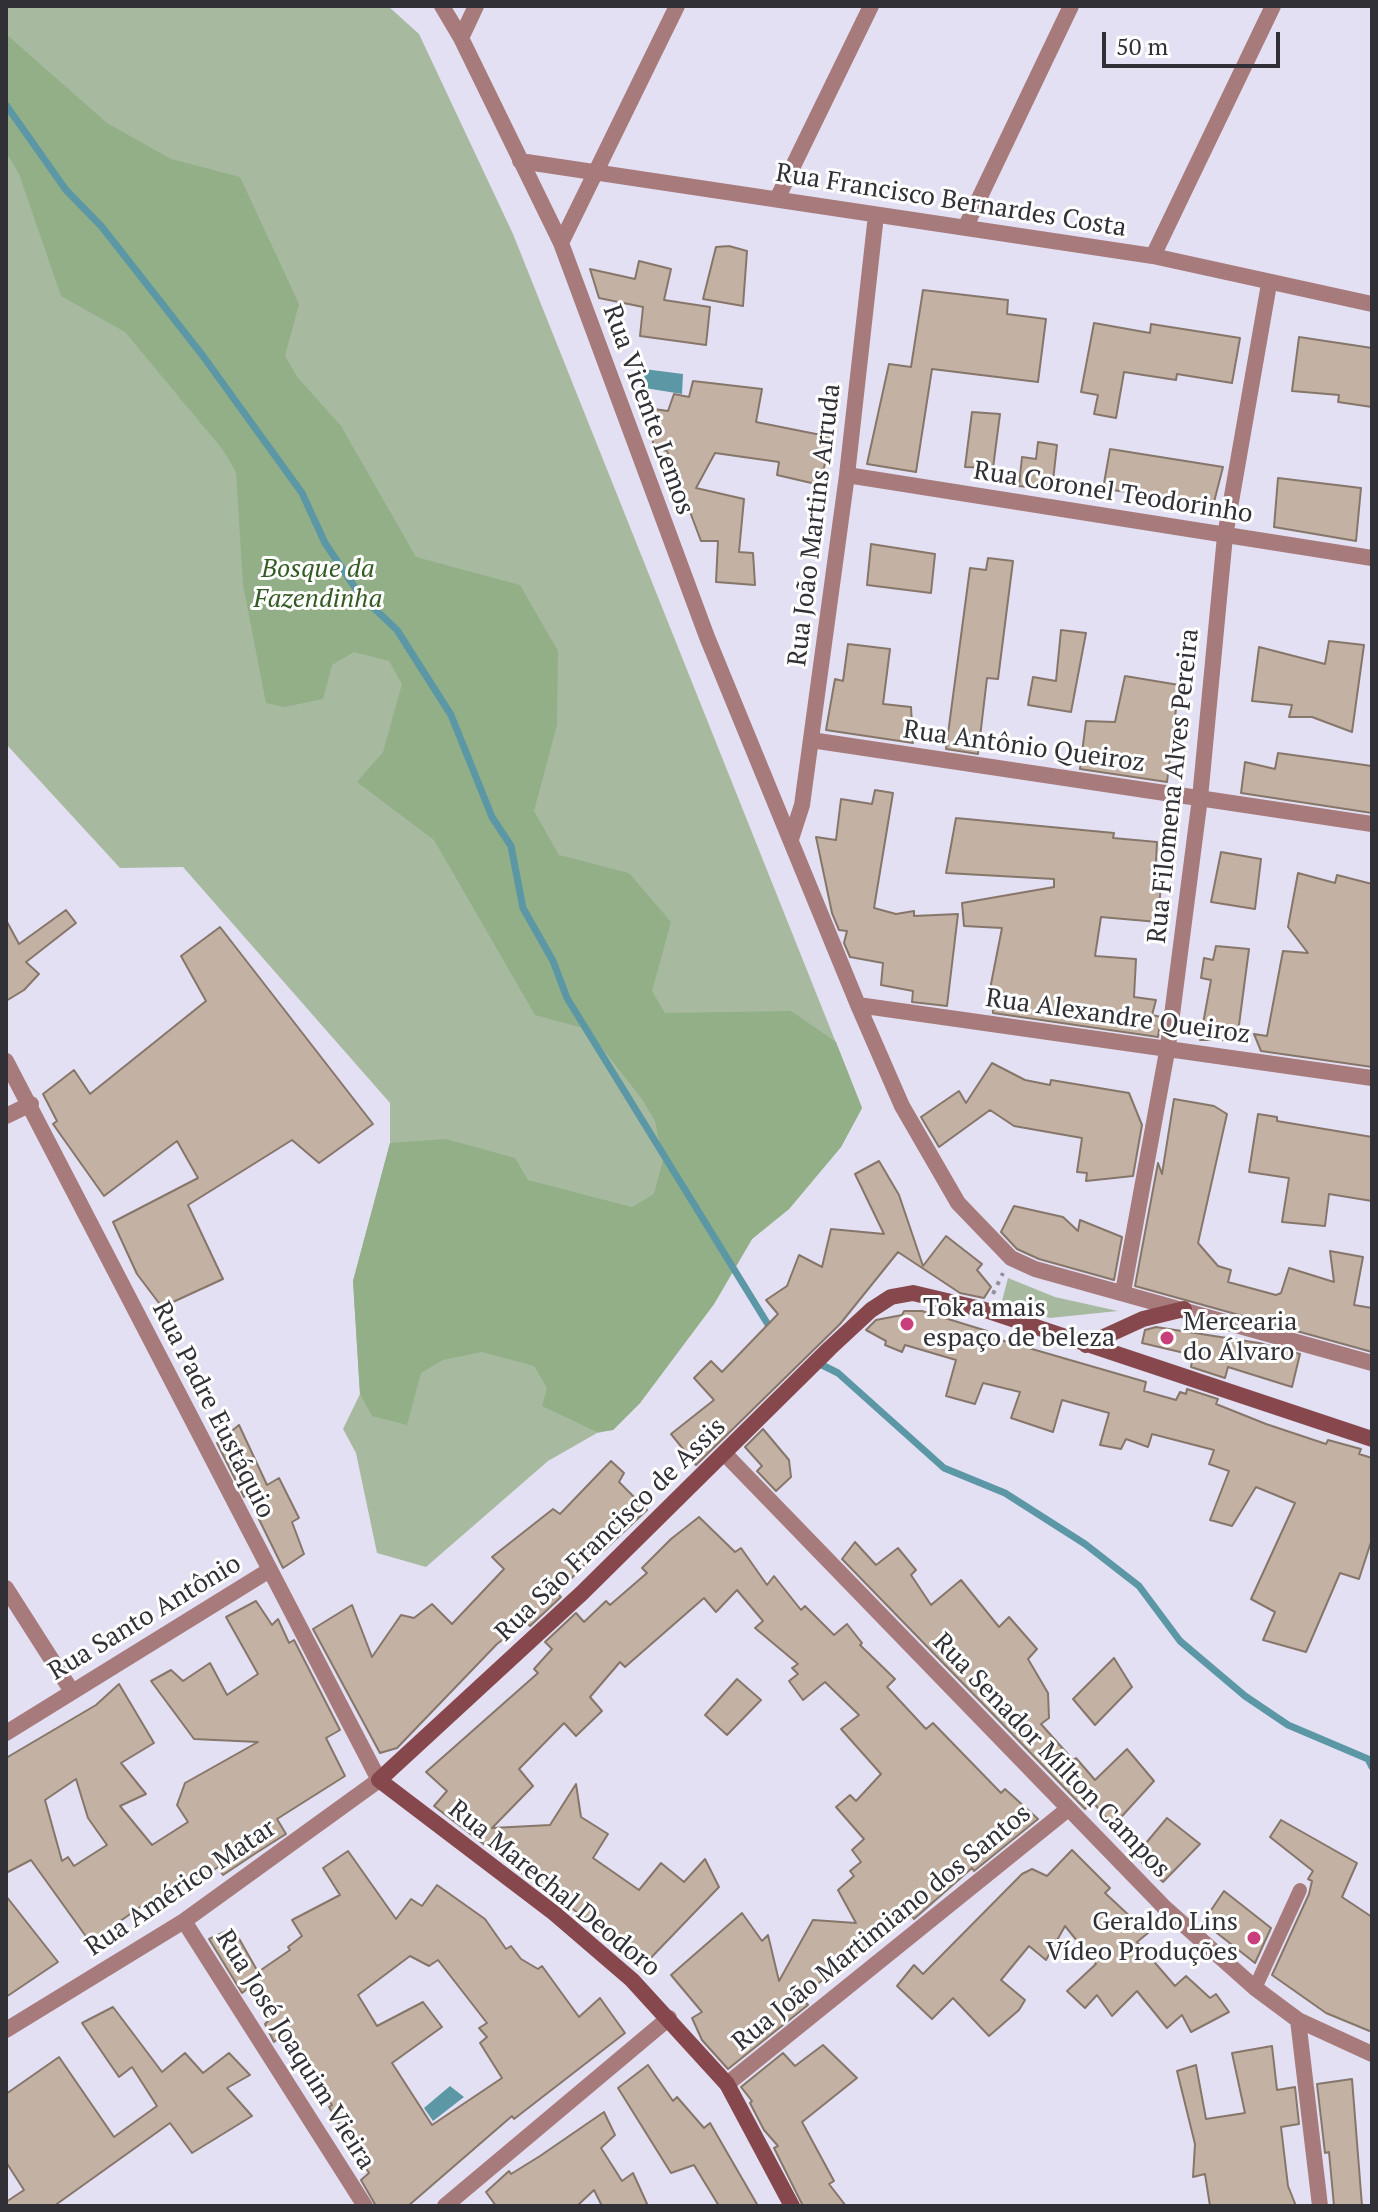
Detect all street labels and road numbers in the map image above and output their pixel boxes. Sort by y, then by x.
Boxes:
street label: Rua Francisco Bernardes Costa [774,158,1128,244]
street label: Rua Vicente Lemos [596,301,700,519]
street label: Rua João Martins Arruda [782,382,848,668]
street label: Rua Coronel Teodorinho [971,456,1255,530]
street label: Rua Filomena Alves Pereira [1142,627,1206,945]
street label: Rua Antônio Queiroz [901,715,1147,779]
street label: Rua Alexandre Queiroz [984,983,1252,1051]
street label: Rua Padre Eustáquio [145,1297,281,1523]
street label: Rua São Francisco de Assis [489,1412,733,1648]
street label: Rua Santo Antônio [43,1548,247,1688]
street label: Rua Senador Milton Campos [926,1627,1176,1885]
street label: Rua Marechal Deodoro [442,1794,666,1984]
street label: Rua João Martimiano dos Santos [727,1798,1037,2058]
street label: Rua Américo Matar [80,1813,282,1963]
street label: Rua José Joaquim Vieira [208,1924,382,2176]

